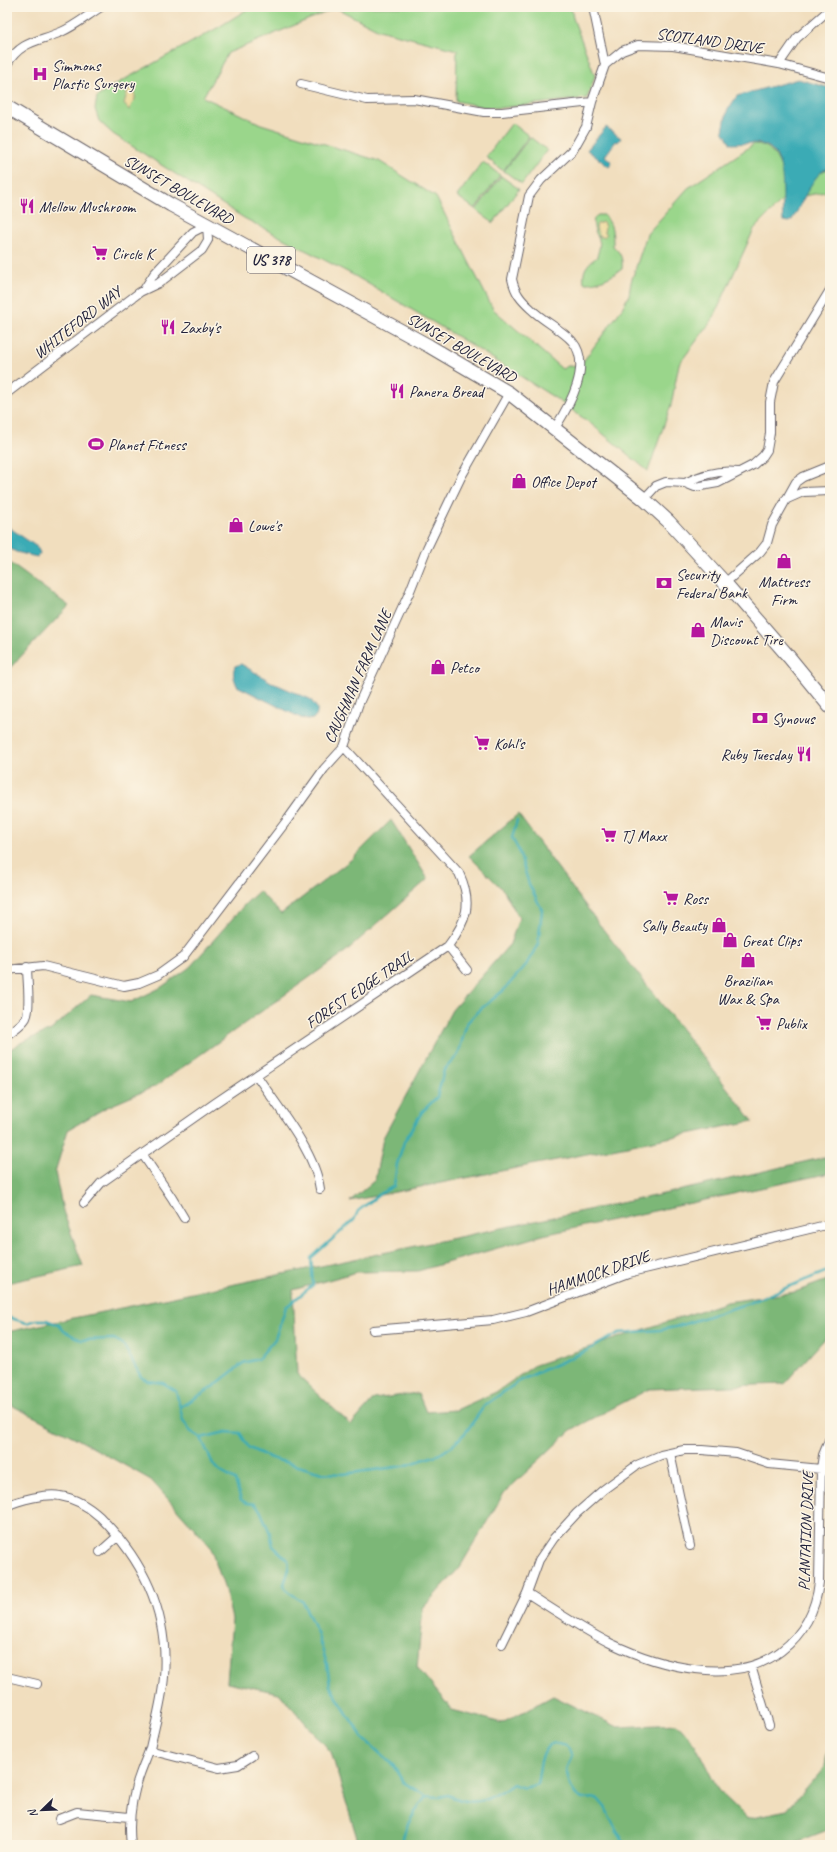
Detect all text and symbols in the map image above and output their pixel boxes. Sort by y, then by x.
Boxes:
street label: SCOTLAND DRIVE [655,24,767,59]
place label: Simmons Plastic Surgery [52,56,136,94]
hospital icon: Simmons Plastic Surgery [31,65,49,83]
street label: SUNSET BOULEVARD [120,150,238,230]
restaurant icon: Mellow Mushroom [18,197,36,215]
place label: Mellow Mushroom [39,197,137,217]
supermarket icon: Circle K [91,244,109,262]
place label: Circle K [112,244,157,264]
road number: US 378 [247,247,295,273]
street label: WHITEFORD WAY [30,281,128,363]
street label: SUNSET BOULEVARD [403,308,521,388]
restaurant icon: Zaxby's [159,318,177,336]
place label: Zaxby's [180,318,222,338]
restaurant icon: Panera Bread [388,382,406,400]
place label: Panera Bread [409,382,486,402]
sports icon: Planet Fitness [87,435,105,453]
place label: Planet Fitness [108,435,187,455]
shop icon: Office Depot [510,472,528,490]
place label: Office Depot [531,472,598,492]
shop icon: Lowe's [227,516,245,534]
place label: Lowe's [248,516,283,536]
shop icon: Mattress Firm [775,552,793,570]
place label: Security Federal Bank [676,565,748,603]
place label: Mattress Firm [759,572,811,610]
bank icon: Security Federal Bank [655,574,673,592]
street label: CAUGHMAN FARM LANE [319,605,397,746]
place label: Mavis Discount Tire [710,612,785,650]
shop icon: Mavis Discount Tire [689,621,707,639]
shop icon: Petco [429,658,447,676]
place label: Petco [450,658,481,678]
bank icon: Synovus [751,709,769,727]
place label: Synovus [772,709,816,729]
supermarket icon: Kohl's [473,734,491,752]
place label: Kohl's [494,734,526,754]
place label: Ruby Tuesday [721,745,794,765]
restaurant icon: Ruby Tuesday [795,745,813,763]
supermarket icon: TJ Maxx [600,826,618,844]
place label: TJ Maxx [621,826,668,846]
supermarket icon: Ross [662,889,680,907]
place label: Ross [683,889,710,909]
place label: Sally Beauty [641,916,709,936]
shop icon: Sally Beauty [710,916,728,934]
shop icon: Great Clips [721,931,739,949]
place label: Great Clips [742,931,803,951]
street label: FOREST EDGE TRAIL [302,946,417,1033]
shop icon: Brazilian Wax & Spa [739,951,757,969]
place label: Brazilian Wax & Spa [717,971,780,1009]
supermarket icon: Publix [755,1014,773,1032]
place label: Publix [776,1014,808,1034]
street label: HAMMOCK DRIVE [544,1245,655,1300]
street label: PLANTATION DRIVE [794,1469,818,1591]
north arrow [22,1790,62,1830]
text: N [24,1806,41,1820]

